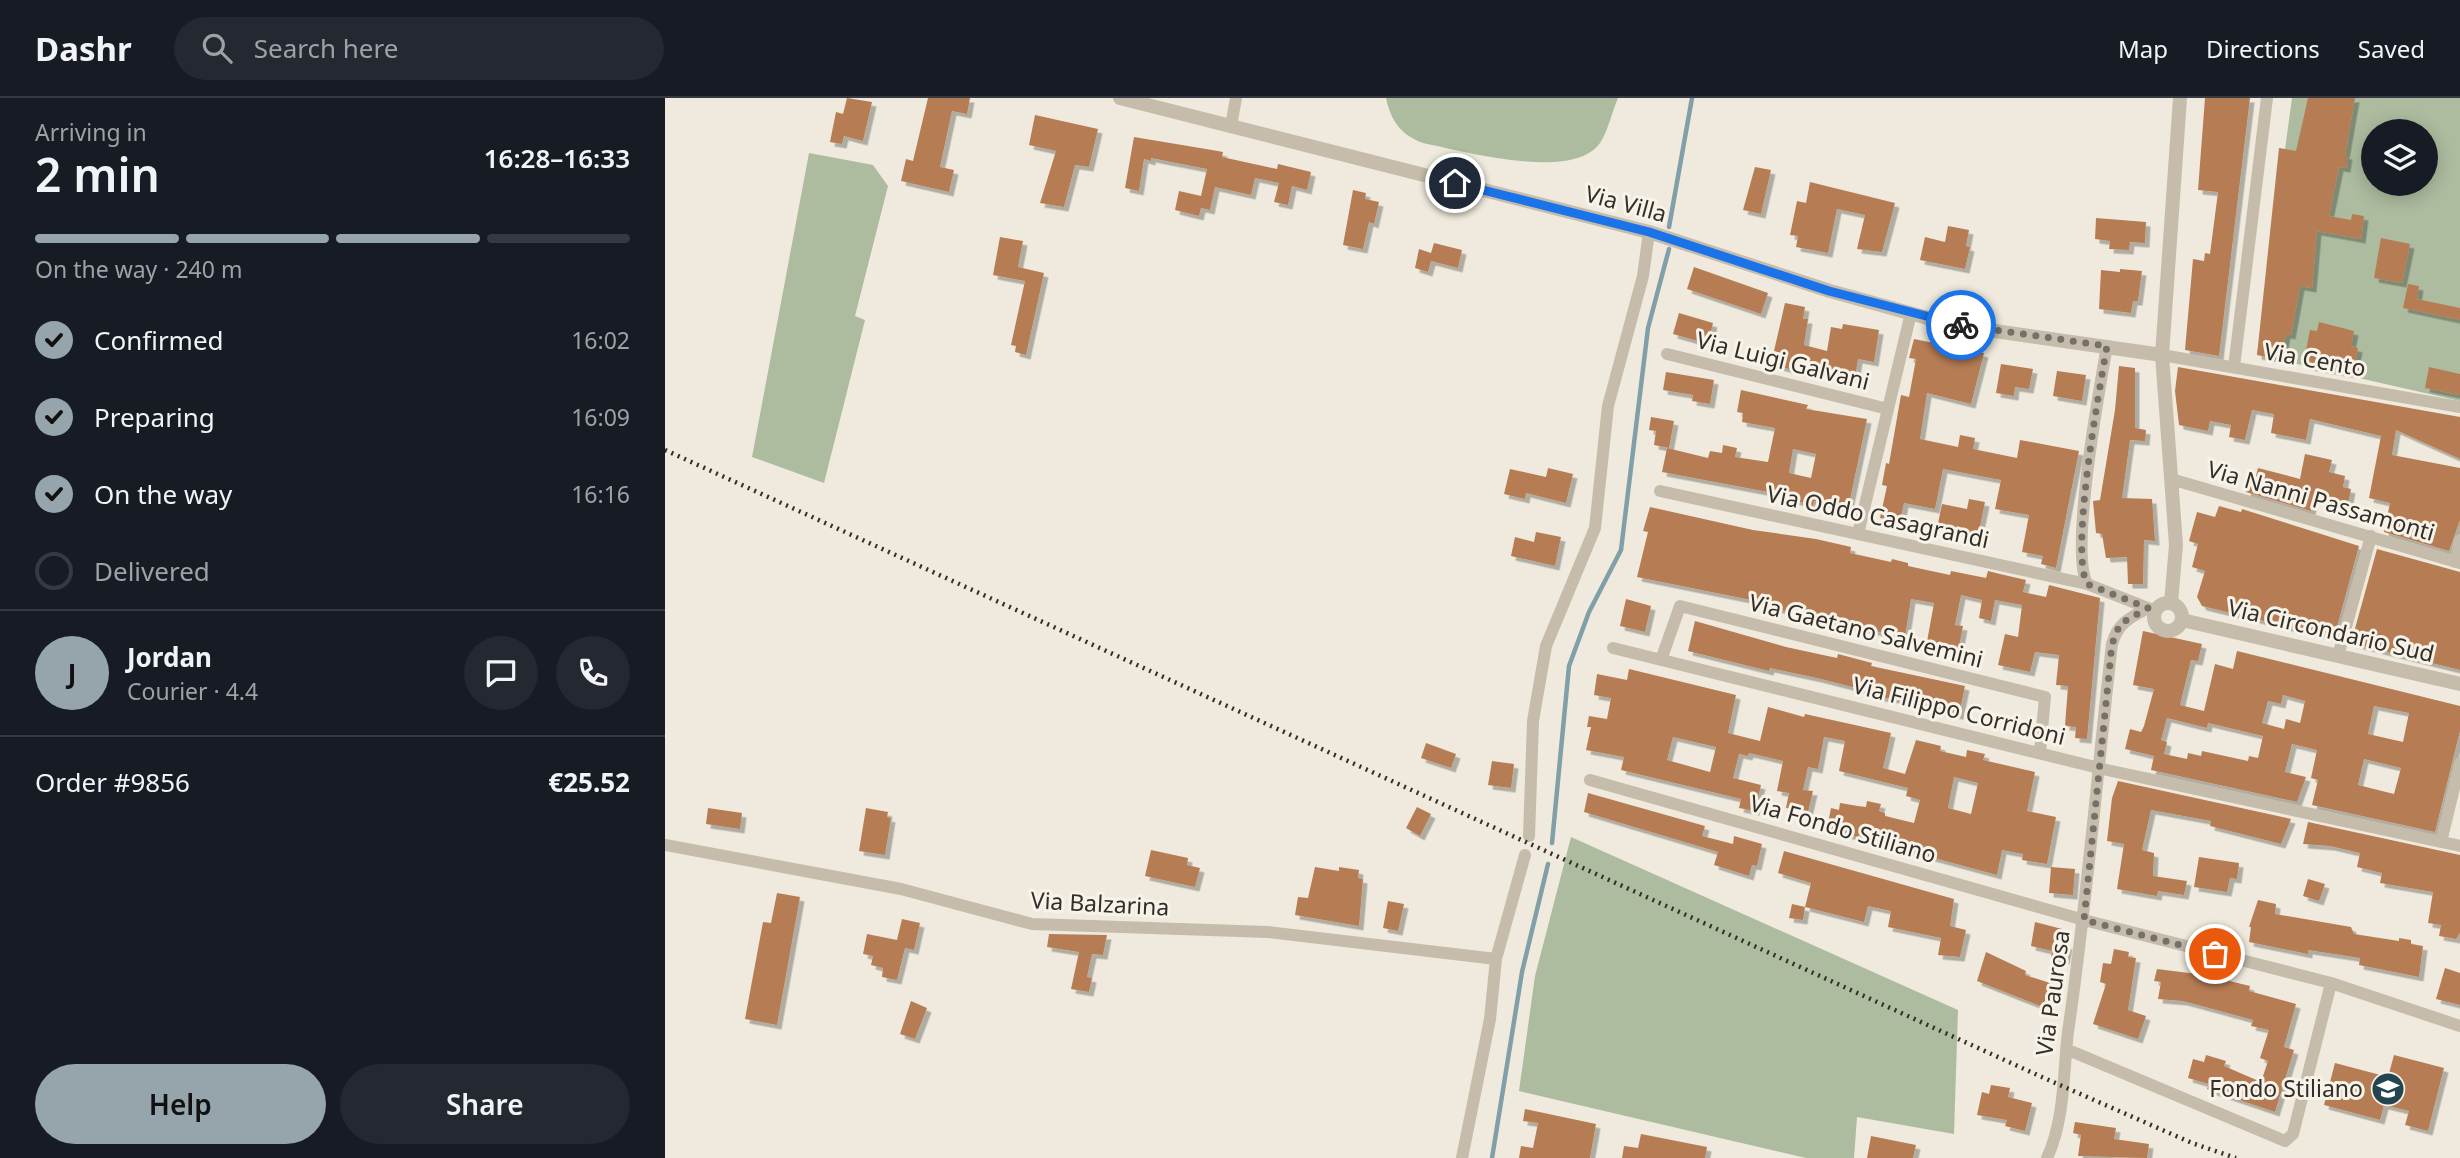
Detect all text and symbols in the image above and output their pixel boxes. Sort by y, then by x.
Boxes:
search box [174,17,664,80]
text: Dashr [35,26,132,71]
icon: search [198,29,236,67]
text: Search here [254,30,398,66]
text: Map [2118,32,2168,65]
text: Directions [2206,32,2320,65]
text: Saved [2358,32,2425,65]
text: Arriving in [35,116,147,148]
map controls [2361,119,2438,196]
button: layers [2361,119,2438,196]
text: 16:28–16:33 [484,140,630,176]
text: 2 min [35,143,160,205]
pin [1425,153,1485,213]
icon: home [1436,164,1474,202]
street label: Via Villa [1582,177,1671,229]
text: On the way · 240 m [35,253,242,285]
courier [1926,290,1996,360]
icon: bike [1942,306,1980,344]
icon: check [35,321,73,359]
text: Confirmed [94,322,224,358]
street label: Via Luigi Galvani [1693,323,1873,397]
text: 16:02 [571,324,630,356]
street label: Via Cento [2262,334,2368,384]
icon: check [35,398,73,436]
text: Preparing [94,399,215,435]
text: 16:09 [571,401,630,433]
street label: Via Nanni Passamonti [2204,452,2439,548]
icon: check [35,475,73,513]
text: On the way [94,476,232,512]
street label: Via Oddo Casagrandi [1764,477,1992,555]
text: 16:16 [571,478,630,510]
text: Delivered [94,553,210,589]
street label: Via Gaetano Salvemini [1746,585,1987,675]
street label: Via Circondario Sud [2225,591,2437,669]
button: chat [464,636,538,710]
button: phone [556,636,630,710]
text: Jordan [127,639,212,675]
text: J [68,655,76,691]
street label: Via Filippo Corridoni [1850,668,2069,752]
text: Courier · 4.4 [127,675,258,707]
text: Order #9856 [35,764,190,800]
text: €25.52 [548,764,630,800]
street label: Via Fondo Stiliano [1746,786,1940,870]
street label: Via Balzarina [1030,883,1170,923]
pin [2185,924,2245,984]
street label: Via Paurosa [2027,928,2077,1058]
icon: bag [2196,935,2234,973]
button: Help [35,1064,326,1144]
button: Share [340,1064,630,1144]
school or university icon: Fondo Stiliano [2369,1070,2407,1108]
place label: Fondo Stiliano [2209,1072,2363,1104]

